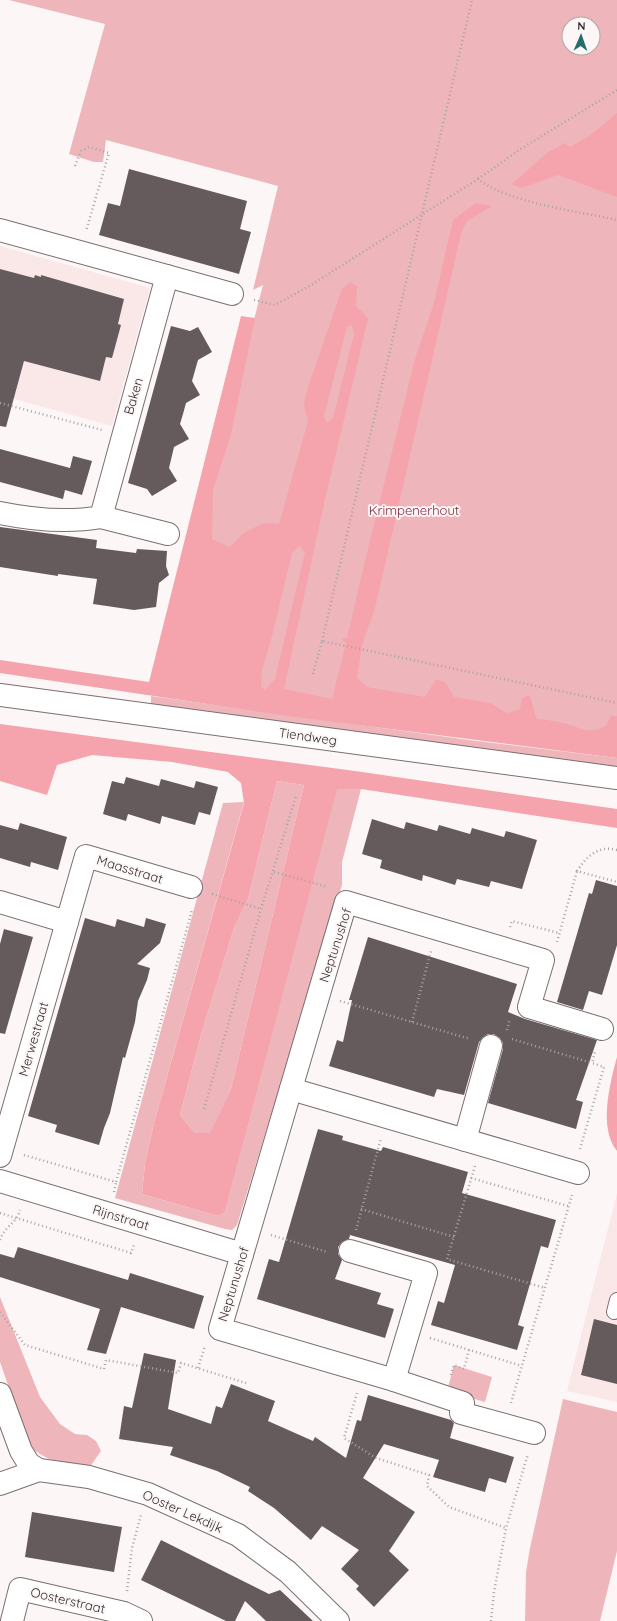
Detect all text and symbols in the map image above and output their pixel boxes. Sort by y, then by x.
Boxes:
north arrow [561,16,601,56]
text: N [577,19,586,33]
street label: Baken [120,376,146,416]
park label: Krimpenerhout [369,502,459,518]
street label: Tiendweg [278,724,338,748]
street label: Maasstraat [95,851,165,887]
street label: Neptunushof [315,905,355,984]
street label: Merwestraat [15,1000,51,1078]
street label: Rijnstraat [91,1201,151,1233]
street label: Neptunushof [214,1244,252,1323]
street label: Ooster Lekdijk [140,1486,226,1536]
street label: Oosterstraat [29,1584,107,1616]

